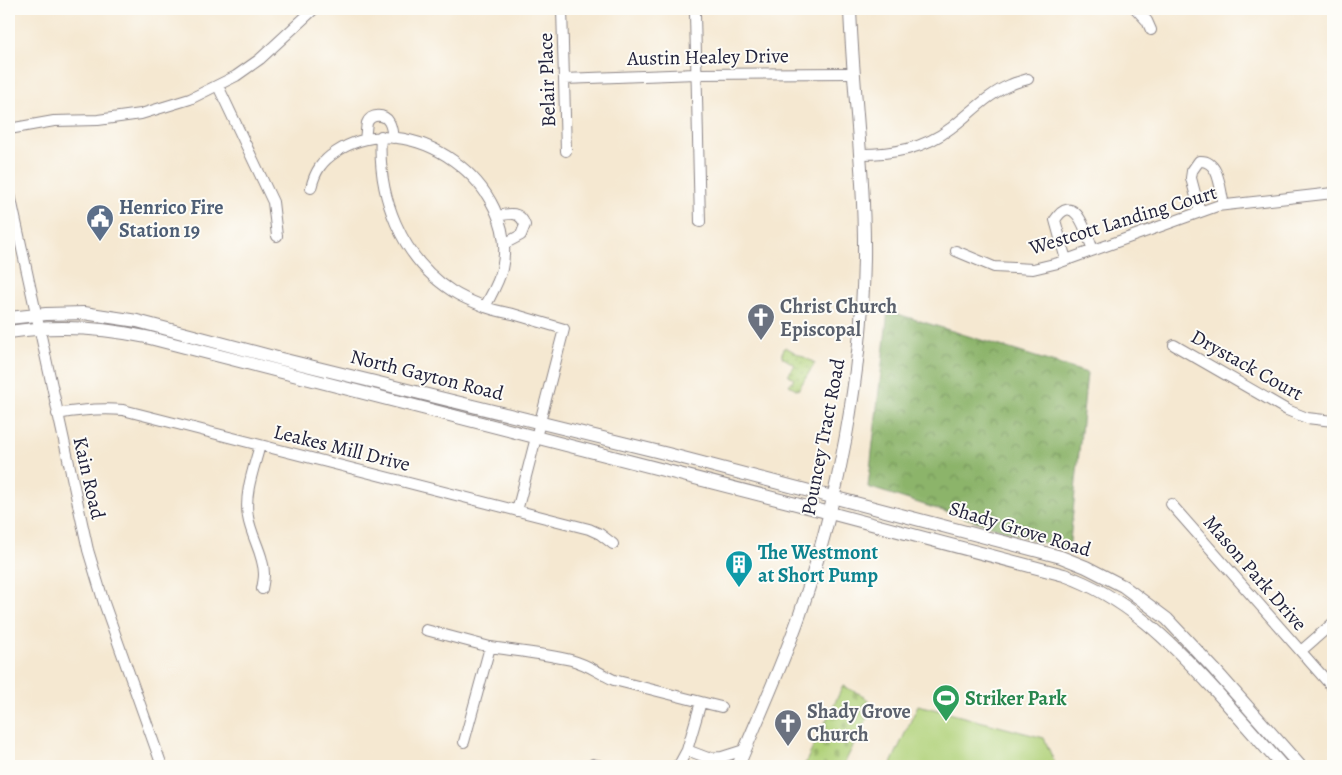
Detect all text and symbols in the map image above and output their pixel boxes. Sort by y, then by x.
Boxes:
street label: Belair Place [532,32,562,128]
street label: Austin Healey Drive [626,42,789,72]
street label: Westcott Landing Court [1025,178,1221,262]
place label: Henrico Fire Station 19 [119,194,224,244]
public building icon: Henrico Fire Station 19 [85,203,115,242]
place label: Christ Church Episcopal [780,293,897,343]
church icon: Christ Church Episcopal [746,302,776,341]
street label: Drystack Court [1186,323,1308,407]
street label: North Gayton Road [348,343,507,407]
street label: Pouncey Tract Road [795,356,852,518]
street label: Leakes Mill Drive [271,418,413,478]
street label: Kain Road [66,434,112,522]
street label: Shady Grove Road [946,495,1095,564]
street label: Mason Park Drive [1197,509,1313,637]
place label: The Westmont at Short Pump [758,539,878,589]
building icon: The Westmont at Short Pump [724,549,754,588]
sports icon: Striker Park [931,683,961,722]
place label: Striker Park [965,685,1067,712]
place label: Shady Grove Church [807,698,911,748]
church icon: Shady Grove Church [773,708,803,747]

